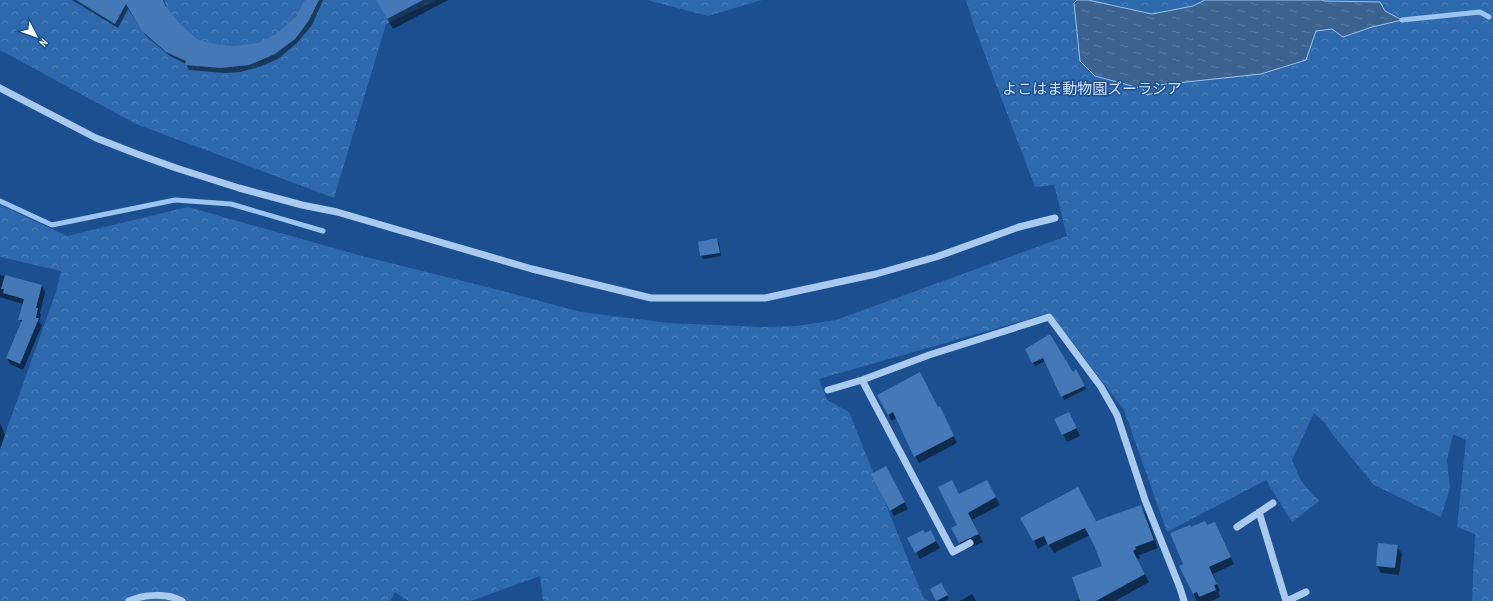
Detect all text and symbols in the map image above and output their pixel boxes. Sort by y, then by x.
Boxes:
north arrow [16,16,56,56]
text: N [36,36,51,49]
park label: よこはま動物園ズーラシア [1002,79,1182,98]

